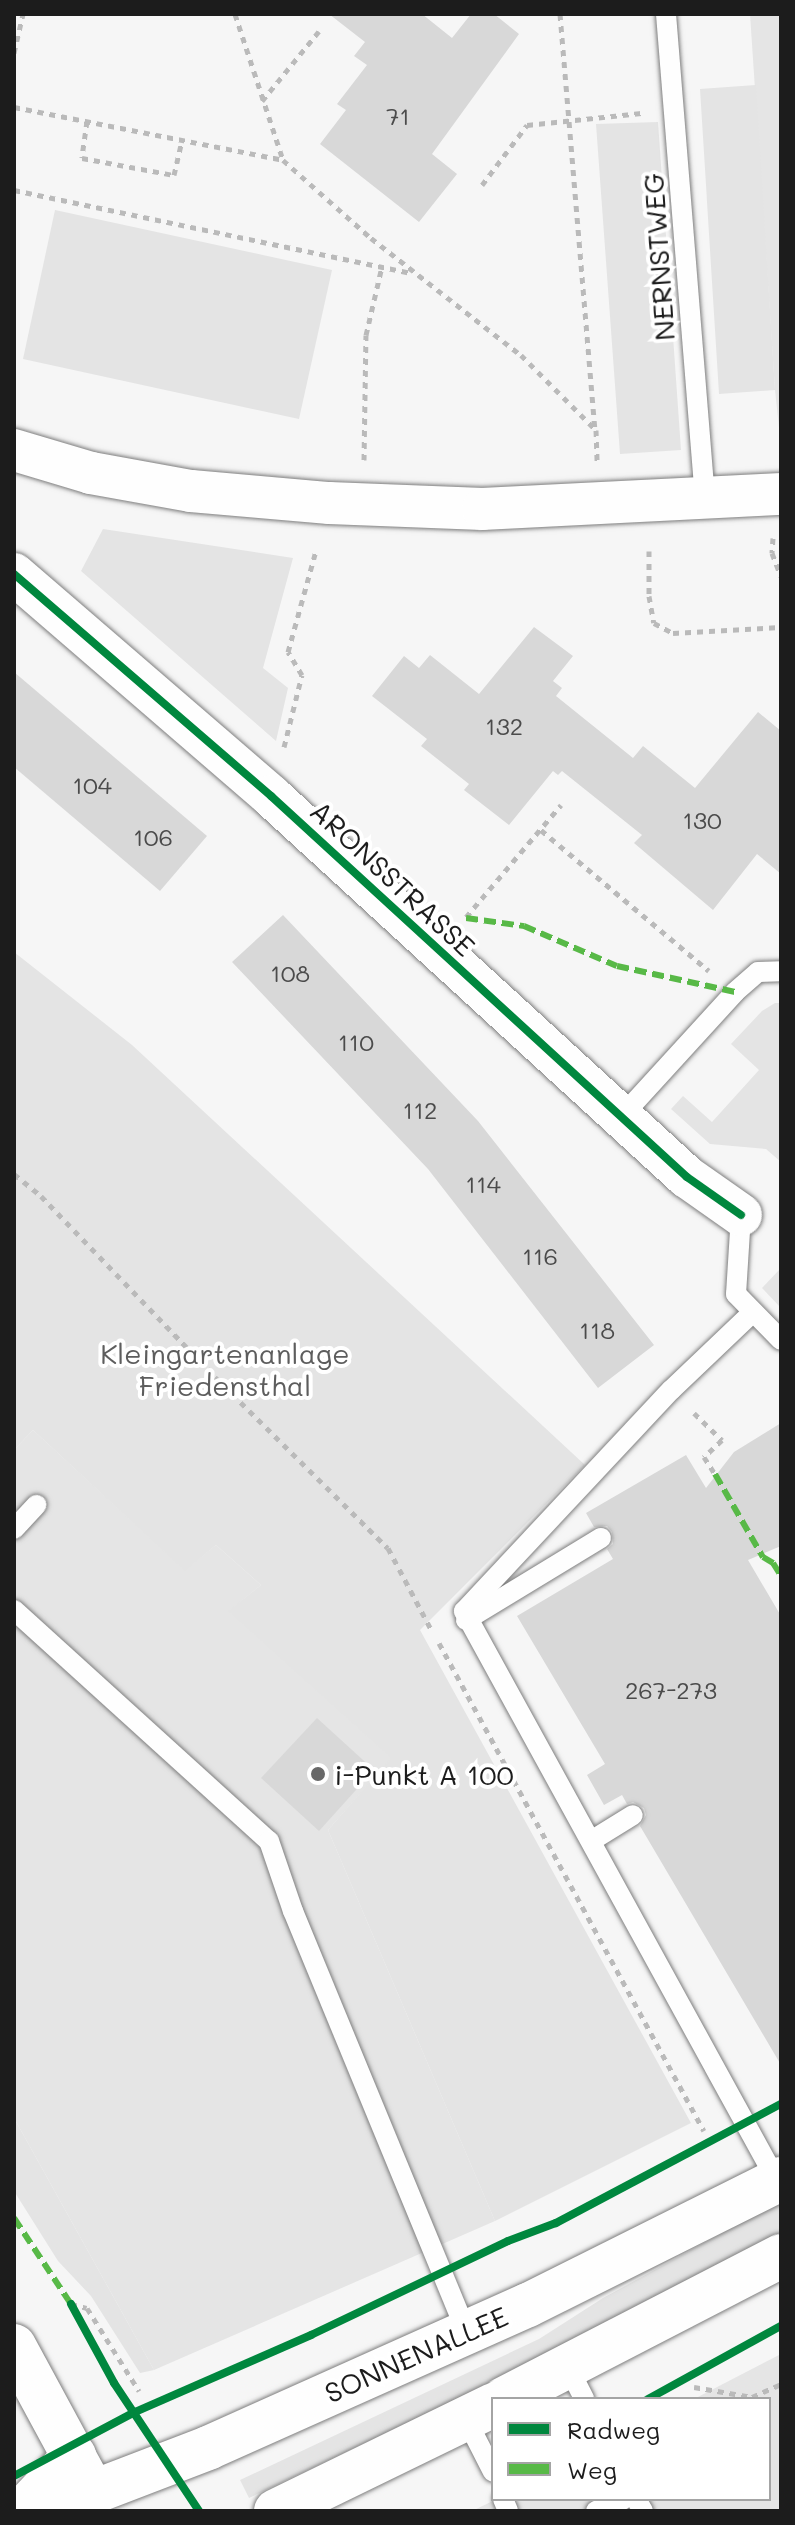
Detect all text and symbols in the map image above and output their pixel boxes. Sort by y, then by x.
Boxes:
house number: 71 [386,102,410,130]
street label: NERNSTWEG [635,172,681,342]
house number: 132 [485,712,523,740]
house number: 104 [72,771,112,799]
street label: ARONSSTRASSE [304,793,482,963]
house number: 130 [682,806,722,834]
house number: 106 [133,823,173,851]
house number: 108 [270,959,310,987]
house number: 110 [338,1028,374,1056]
house number: 112 [403,1096,437,1124]
house number: 114 [465,1170,501,1198]
house number: 116 [522,1242,558,1270]
house number: 118 [579,1316,615,1344]
park label: Kleingartenanlage Friedensthal [100,1336,350,1402]
house number: 267-273 [625,1676,717,1704]
place label: i-Punkt A 100 [334,1757,514,1791]
marker: i-Punkt A 100 [309,1765,327,1783]
street label: SONNENALLEE [319,2299,513,2409]
legend [491,2397,771,2501]
text: Radweg [567,2414,660,2445]
text: Weg [567,2454,617,2485]

